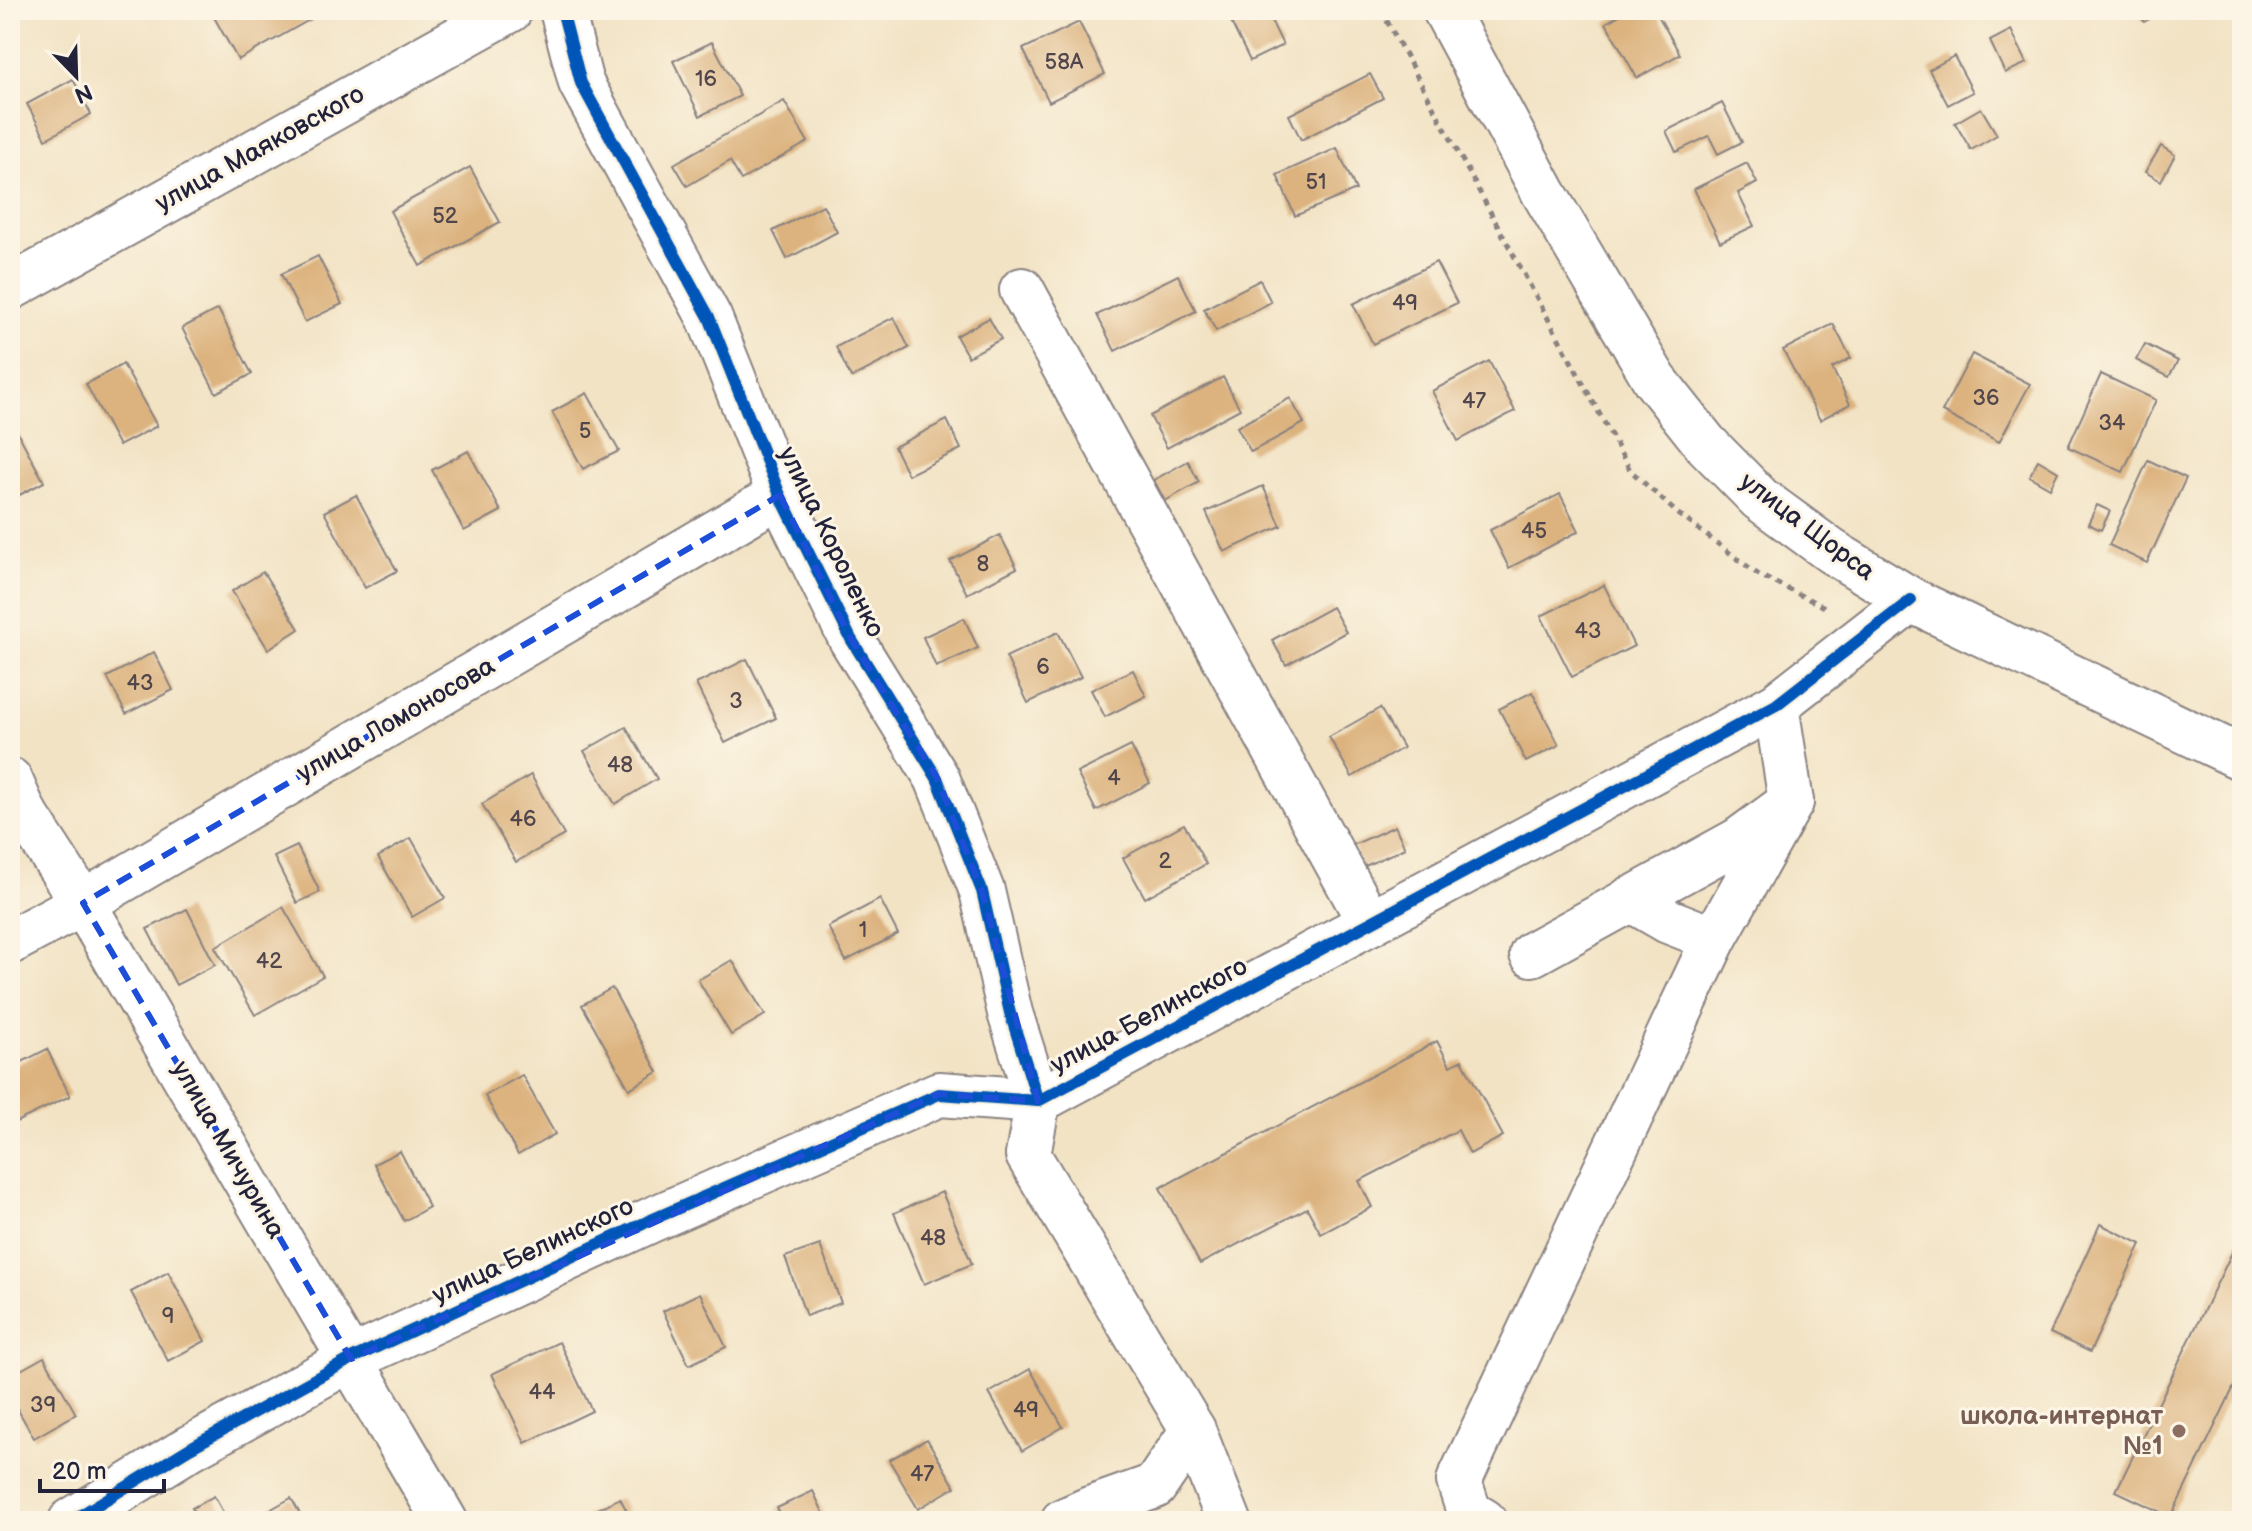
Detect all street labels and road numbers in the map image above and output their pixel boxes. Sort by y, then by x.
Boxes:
street label: улица Маяковского [150,79,370,219]
street label: улица Короленко [771,442,891,642]
street label: улица Щорса [1733,466,1881,588]
street label: улица Ломоносова [292,651,500,789]
street label: улица Белинского [1045,951,1253,1081]
street label: улица Мичурина [165,1056,291,1244]
street label: улица Белинского [428,1191,638,1311]

